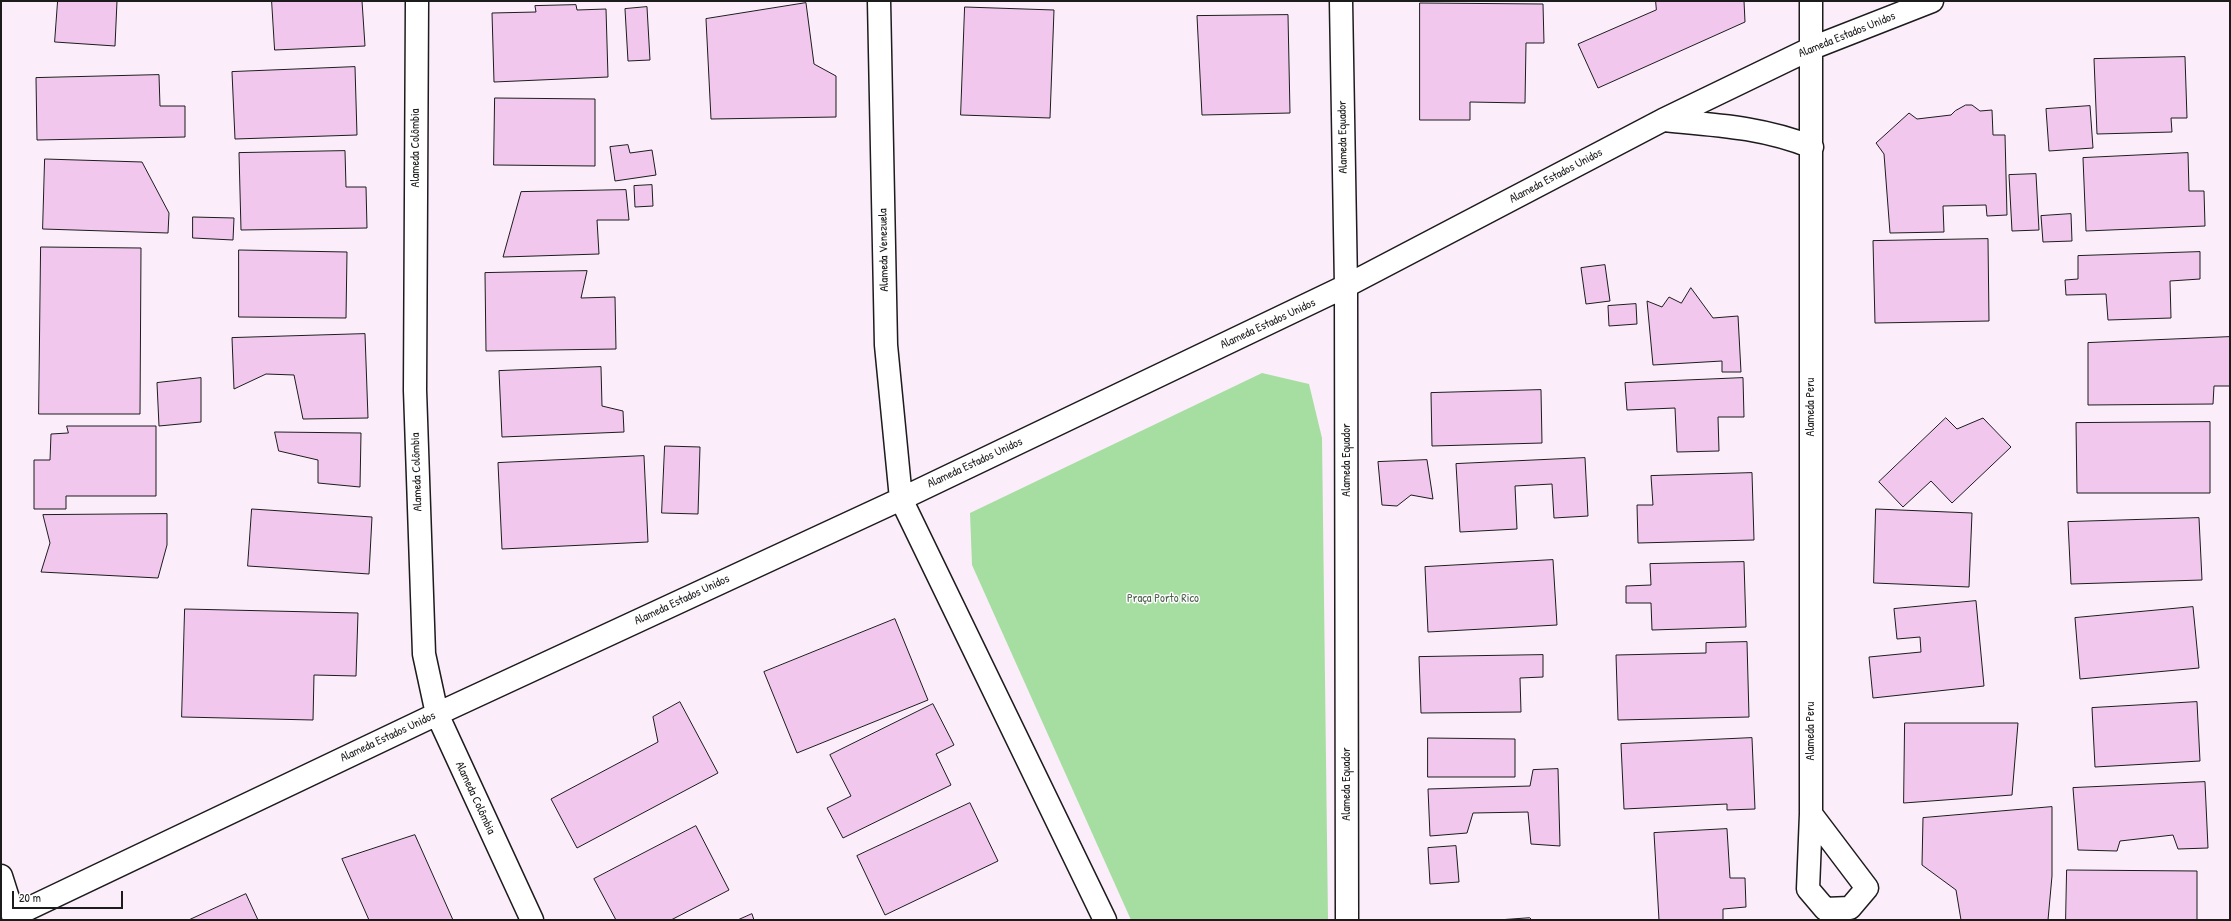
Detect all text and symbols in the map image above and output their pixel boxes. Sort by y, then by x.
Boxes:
street label: Alameda Estados Unidos [1796,9,1898,61]
street label: Alameda Equador [1335,100,1351,174]
street label: Alameda Colômbia [409,109,423,187]
street label: Alameda Estados Unidos [1507,145,1605,207]
street label: Alameda Venezuela [876,208,892,292]
street label: Alameda Estados Unidos [1218,296,1318,352]
street label: Alameda Peru [1804,378,1818,436]
street label: Alameda Equador [1340,423,1354,497]
street label: Alameda Colômbia [408,432,426,512]
street label: Alameda Estados Unidos [925,435,1025,491]
street label: Alameda Estados Unidos [632,572,732,628]
park label: Praça Porto Rico [1127,592,1199,606]
street label: Alameda Peru [1804,702,1818,760]
street label: Alameda Estados Unidos [338,709,438,765]
street label: Alameda Equador [1340,747,1354,821]
street label: Alameda Colômbia [452,759,498,837]
scale bar [14,883,125,909]
text: 20 m [19,889,41,906]

